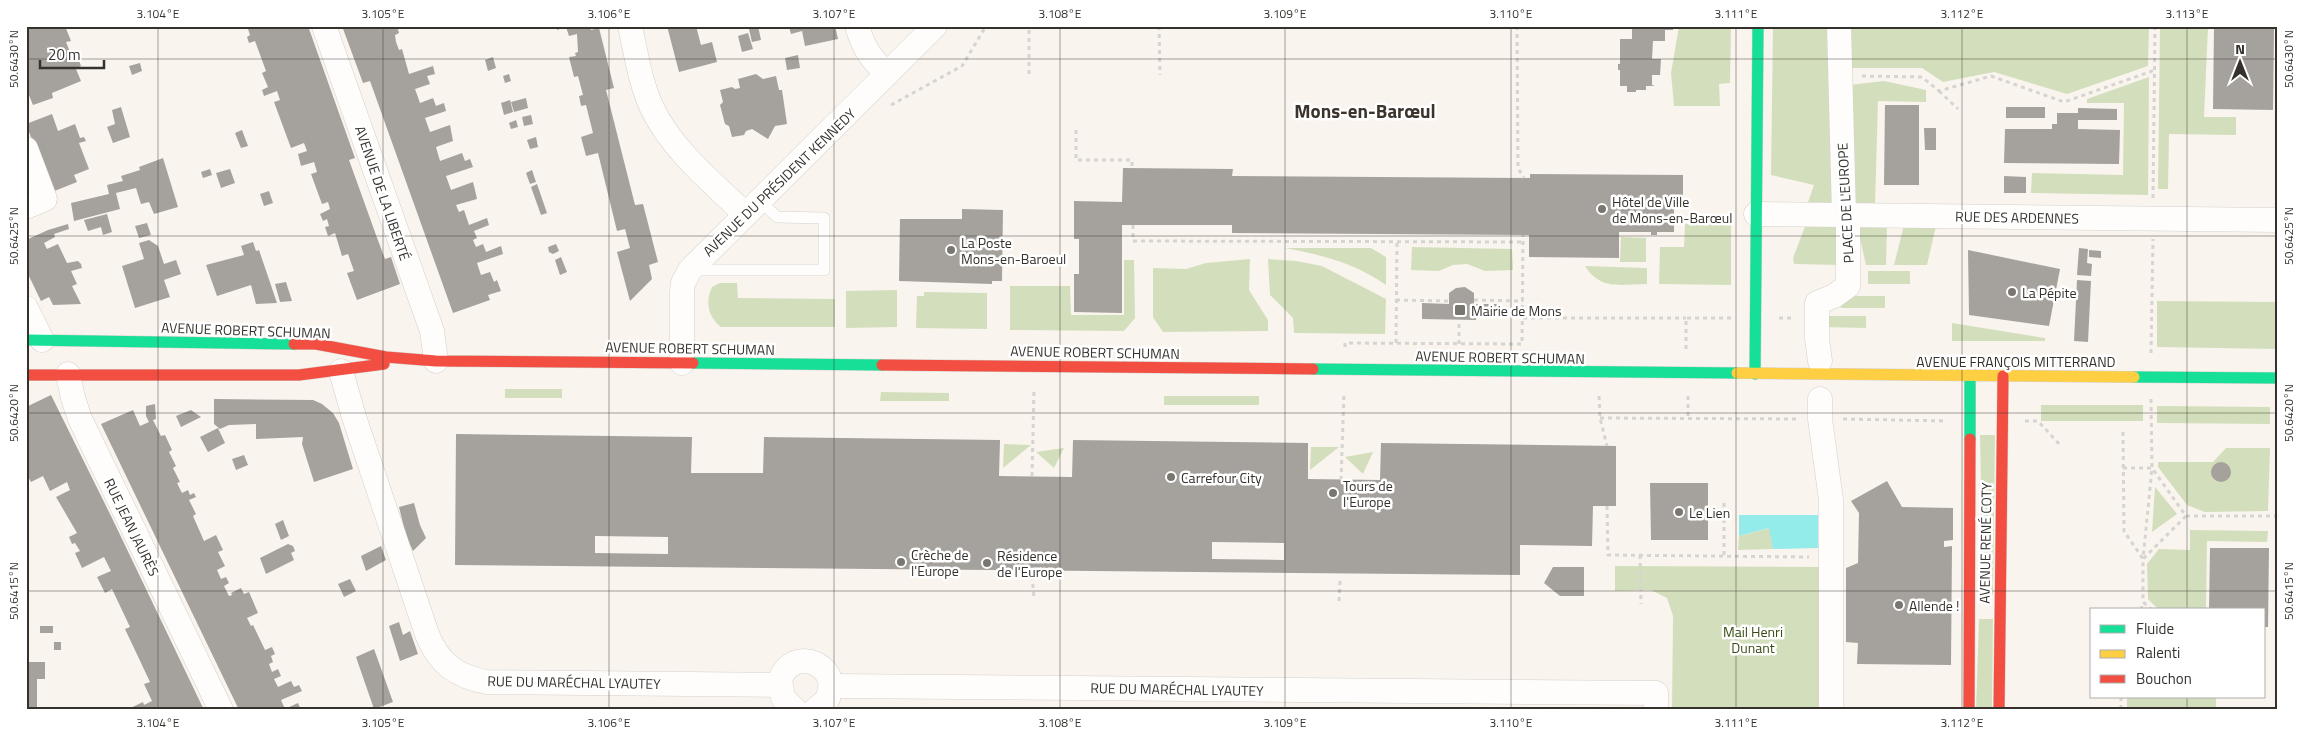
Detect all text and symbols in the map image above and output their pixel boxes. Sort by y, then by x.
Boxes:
text: 3.104°E [137,4,180,23]
text: 3.105°E [362,4,405,23]
text: 3.106°E [588,4,631,23]
text: 3.107°E [813,4,856,23]
text: 3.108°E [1039,4,1082,23]
text: 3.109°E [1264,4,1307,23]
text: 3.110°E [1490,4,1533,23]
text: 3.111°E [1715,4,1758,23]
text: 3.112°E [1941,4,1984,23]
text: 3.113°E [2166,4,2209,23]
text: 50.6430°N [4,30,23,88]
text: 50.6430°N [2279,30,2298,88]
scale bar [40,38,104,70]
north arrow [2216,38,2266,88]
text: N [2235,38,2245,59]
text: 20 m [48,43,81,66]
district label: Mons-en-Barœul [1294,96,1436,125]
street label: AVENUE DU PRÉSIDENT KENNEDY [698,103,860,261]
street label: AVENUE DE LA LIBERTÉ [350,123,416,263]
street label: PLACE DE L'EUROPE [1831,142,1859,264]
place label: Hôtel de Ville de Mons-en-Barœul [1612,191,1732,228]
marker: Hôtel de Ville de Mons-en-Barœul [1596,203,1608,215]
street label: RUE DES ARDENNES [1955,205,2079,229]
text: 50.6425°N [4,207,23,265]
text: 50.6425°N [2279,207,2298,265]
place label: La Poste Mons-en-Baroeul [961,232,1066,269]
marker: La Poste Mons-en-Baroeul [945,244,957,256]
place label: La Pépite [2022,282,2077,303]
marker: La Pépite [2006,286,2018,298]
place label: Mairie de Mons [1471,300,1562,321]
marker: Mairie de Mons [1453,303,1467,317]
street label: AVENUE ROBERT SCHUMAN [161,317,331,343]
street label: AVENUE ROBERT SCHUMAN [605,336,775,360]
street label: AVENUE ROBERT SCHUMAN [1010,340,1180,364]
street label: AVENUE ROBERT SCHUMAN [1415,345,1585,369]
street label: AVENUE FRANÇOIS MITTERRAND [1916,351,2116,372]
text: 50.6420°N [4,384,23,442]
text: 50.6420°N [2279,384,2298,442]
place label: Carrefour City [1181,467,1262,488]
marker: Carrefour City [1165,471,1177,483]
street label: RUE JEAN JAURÈS [99,475,165,579]
place label: Tours de l'Europe [1343,475,1393,512]
street label: AVENUE RENÉ COTY [1973,482,1997,604]
marker: Tours de l'Europe [1327,487,1339,499]
place label: Le Lien [1689,502,1730,523]
marker: Le Lien [1673,506,1685,518]
place label: Crèche de l'Europe [911,544,969,581]
place label: Résidence de l'Europe [997,545,1062,582]
marker: Crèche de l'Europe [895,556,907,568]
marker: Résidence de l'Europe [981,557,993,569]
text: 50.6415°N [4,562,23,620]
text: 50.6415°N [2279,562,2298,620]
place label: Allende ! [1909,595,1959,616]
marker: Allende ! [1893,599,1905,611]
legend [2090,608,2266,698]
text: Fluide [2136,617,2174,640]
park label: Mail Henri Dunant [1723,621,1783,658]
text: Ralenti [2136,641,2180,664]
text: Bouchon [2136,667,2192,690]
street label: RUE DU MARÉCHAL LYAUTEY [487,670,661,694]
street label: RUE DU MARÉCHAL LYAUTEY [1090,677,1264,701]
text: 3.104°E [137,713,180,732]
text: 3.105°E [362,713,405,732]
text: 3.106°E [588,713,631,732]
text: 3.107°E [813,713,856,732]
text: 3.108°E [1039,713,1082,732]
text: 3.109°E [1264,713,1307,732]
text: 3.110°E [1490,713,1533,732]
text: 3.111°E [1715,713,1758,732]
text: 3.112°E [1941,713,1984,732]

